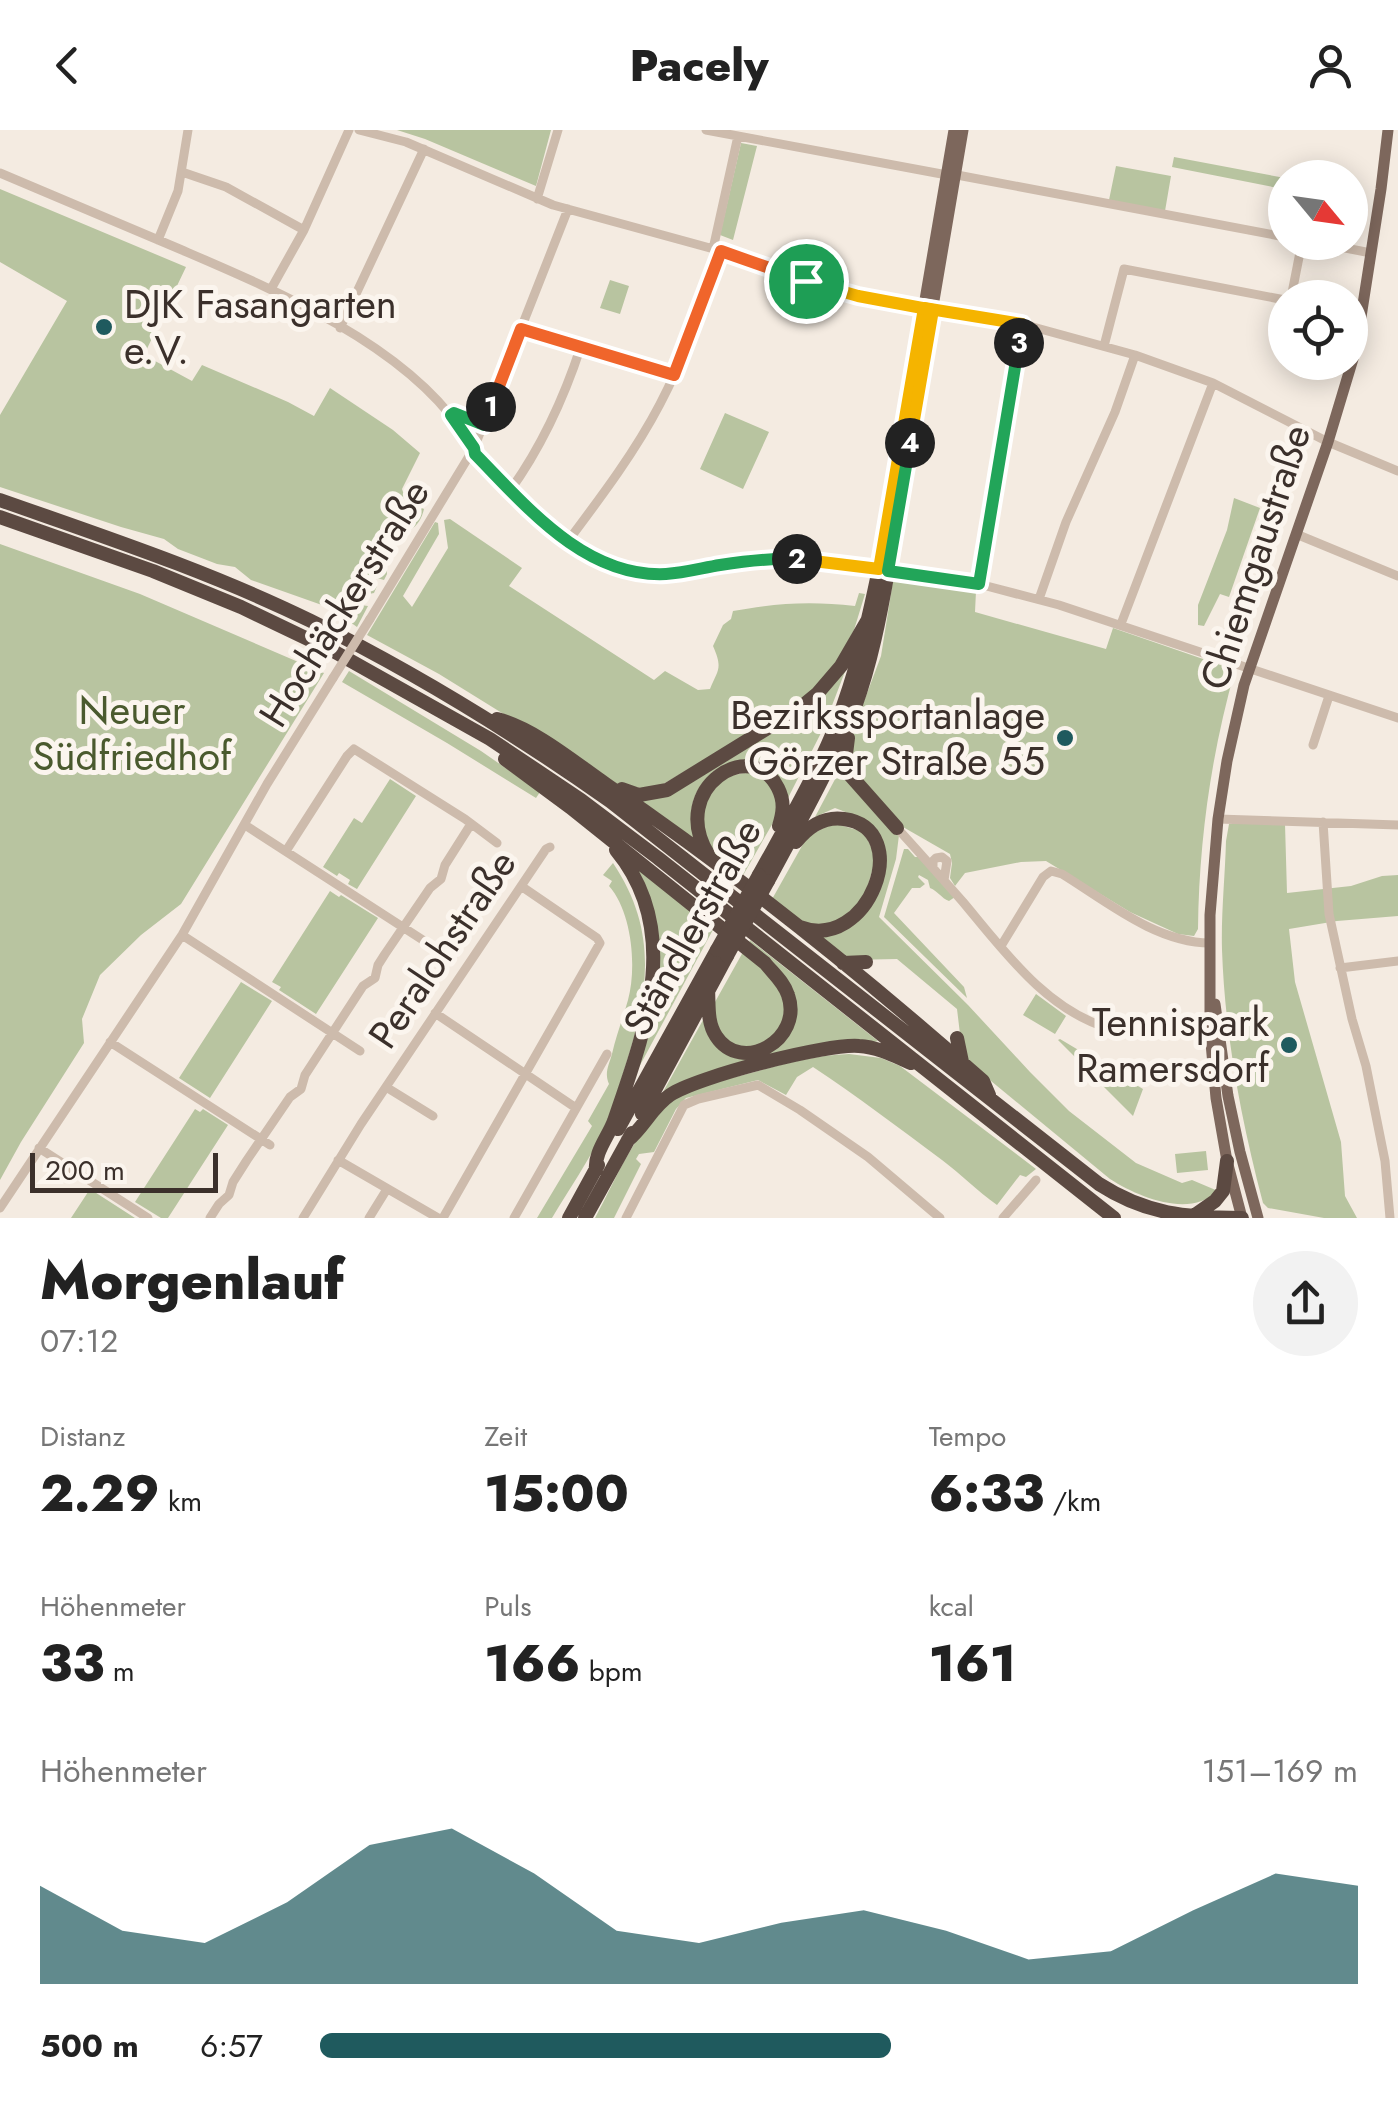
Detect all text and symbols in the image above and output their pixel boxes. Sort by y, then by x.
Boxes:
text: Pacely [630,33,768,98]
icon: back [40,38,95,93]
icon: person [1303,38,1358,93]
north arrow [1268,160,1368,260]
map controls [1268,160,1368,380]
pin [764,239,849,324]
icon: arrive [779,254,834,309]
place label: DJK Fasangarten e.V. [124,275,397,379]
button: locate [1268,280,1368,380]
marker: DJK Fasangarten e.V. [93,316,115,338]
pin: 3 [994,318,1044,368]
text: 3 [1010,322,1028,363]
pin: 1 [466,382,516,432]
text: 1 [484,386,498,427]
street label: Chiemgaustraße [1185,417,1325,697]
pin: 4 [885,418,935,468]
text: 4 [900,422,920,463]
street label: Hochäckerstraße [245,468,443,738]
pin: 2 [772,534,822,584]
text: 2 [788,538,806,579]
park label: Neuer Südfriedhof [33,681,233,785]
place label: Bezirkssportanlage Görzer Straße 55 [730,686,1045,790]
marker: Bezirkssportanlage Görzer Straße 55 [1054,727,1076,749]
street label: Ständlerstraße [608,808,776,1046]
street label: Peralohstraße [354,838,530,1060]
place label: Tennispark Ramersdorf [1076,993,1271,1097]
marker: Tennispark Ramersdorf [1278,1034,1300,1056]
scale bar [30,1148,218,1192]
text: 200 m [45,1150,125,1191]
text: Morgenlauf [40,1240,344,1320]
button: share [1253,1251,1358,1356]
text: 07:12 [40,1318,118,1364]
text: Distanz [40,1416,125,1457]
text: Zeit [484,1416,527,1457]
text: Tempo [929,1416,1006,1457]
text: 2.29 [40,1457,160,1530]
text: 15:00 [484,1457,629,1530]
text: 6:33 [929,1457,1044,1530]
text: km [160,1481,202,1522]
text: /km [1044,1481,1101,1522]
text: Höhenmeter [40,1586,186,1627]
text: Puls [484,1586,532,1627]
text: kcal [929,1586,974,1627]
text: 33 [40,1627,104,1700]
text: 166 [484,1627,580,1700]
text: 161 [929,1627,1016,1700]
text: m [104,1651,135,1692]
text: bpm [580,1651,643,1692]
text: Höhenmeter [40,1748,207,1794]
text: 151–169 m [1202,1748,1358,1794]
text: 500 m [40,2023,139,2069]
text: 6:57 [200,2023,263,2069]

